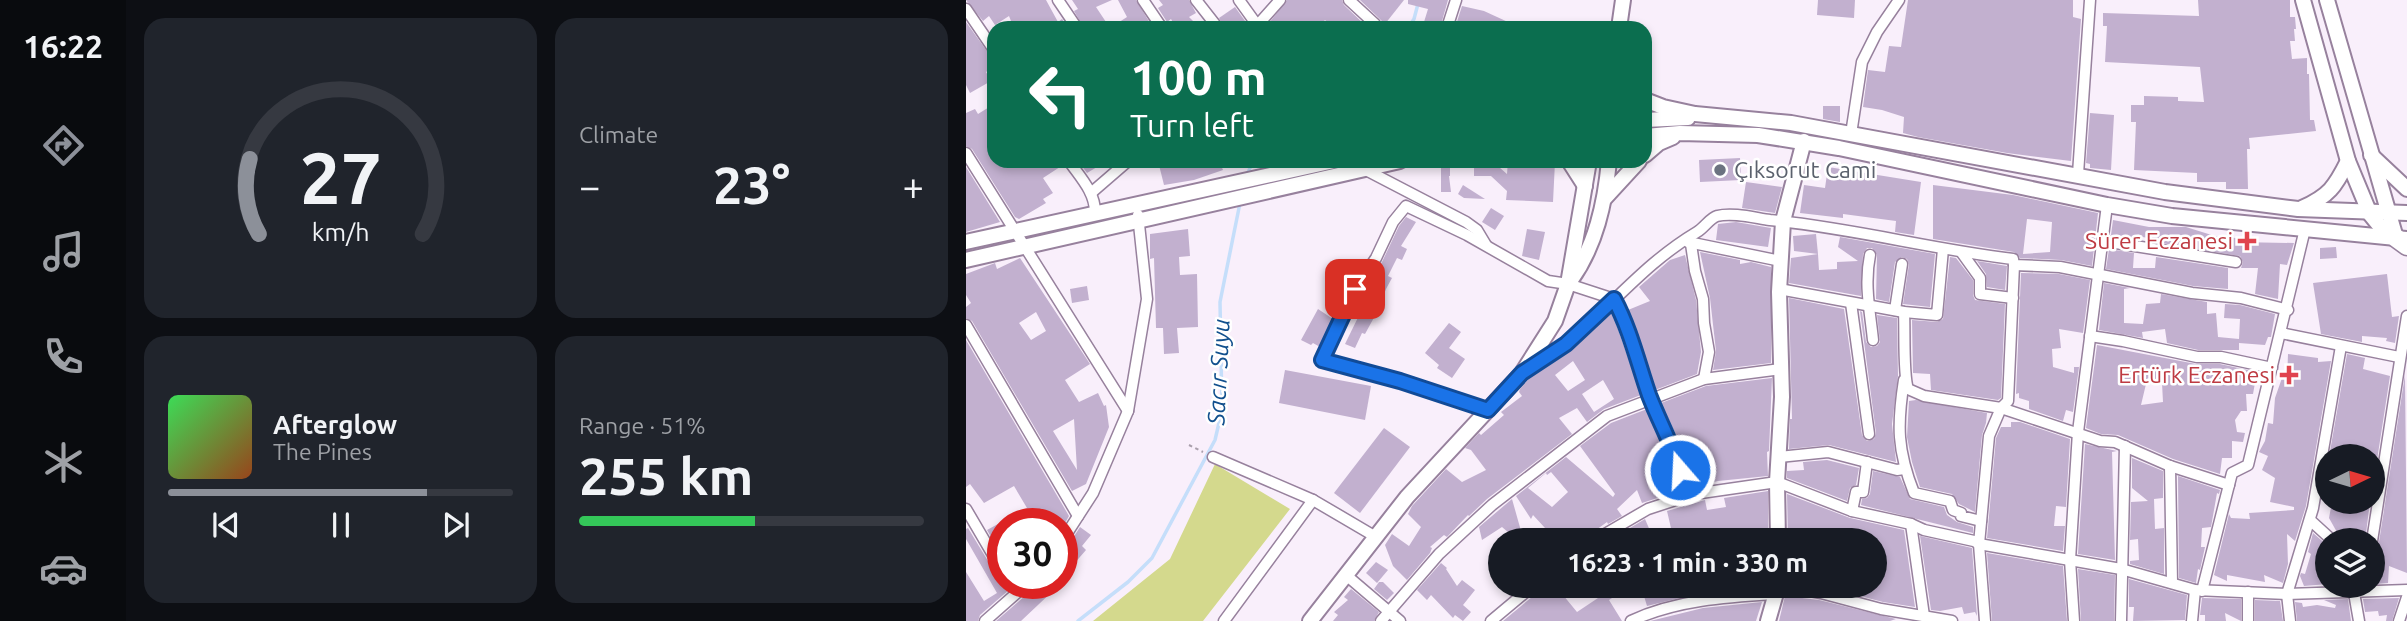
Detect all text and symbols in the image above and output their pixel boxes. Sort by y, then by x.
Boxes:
text: 16:22 [23,28,103,64]
icon: left [1015,49,1106,140]
text: 100 m [1130,49,1267,104]
text: Turn left [1130,107,1254,143]
icon: directions [39,121,88,170]
text: Climate [579,122,658,147]
text: 27 [299,136,382,218]
text: 23° [713,156,790,214]
place label: Çıksorut Cami [1734,157,1876,182]
marker: Çıksorut Cami [1712,162,1728,178]
text: − [579,165,600,207]
text: + [903,165,924,207]
text: km/h [312,218,369,246]
icon: music [39,227,88,276]
place label: Sürer Eczanesi [2085,228,2233,253]
marker: Sürer Eczanesi [2239,233,2255,249]
pin [1325,259,1385,319]
icon: arrive [1336,270,1374,308]
water label: Sacır Suyu [1202,318,1235,427]
icon: phone [39,332,88,381]
place label: Ertürk Eczanesi [2118,362,2275,387]
marker: Ertürk Eczanesi [2281,367,2297,383]
text: Afterglow [273,410,397,439]
text: Range · 51% [579,413,706,438]
position arrow [1643,433,1717,507]
icon: climate [39,438,88,487]
text: The Pines [273,439,372,464]
north arrow [2315,444,2385,514]
map controls [2315,444,2385,598]
text: 255 km [579,447,753,505]
icon: previous [207,506,245,544]
icon: pause [322,506,360,544]
icon: next [437,506,475,544]
speed limit sign: 30 [987,508,1078,599]
button: layers [2315,528,2385,598]
icon: car [39,544,88,593]
text: 16:23 · 1 min · 330 m [1567,548,1808,577]

